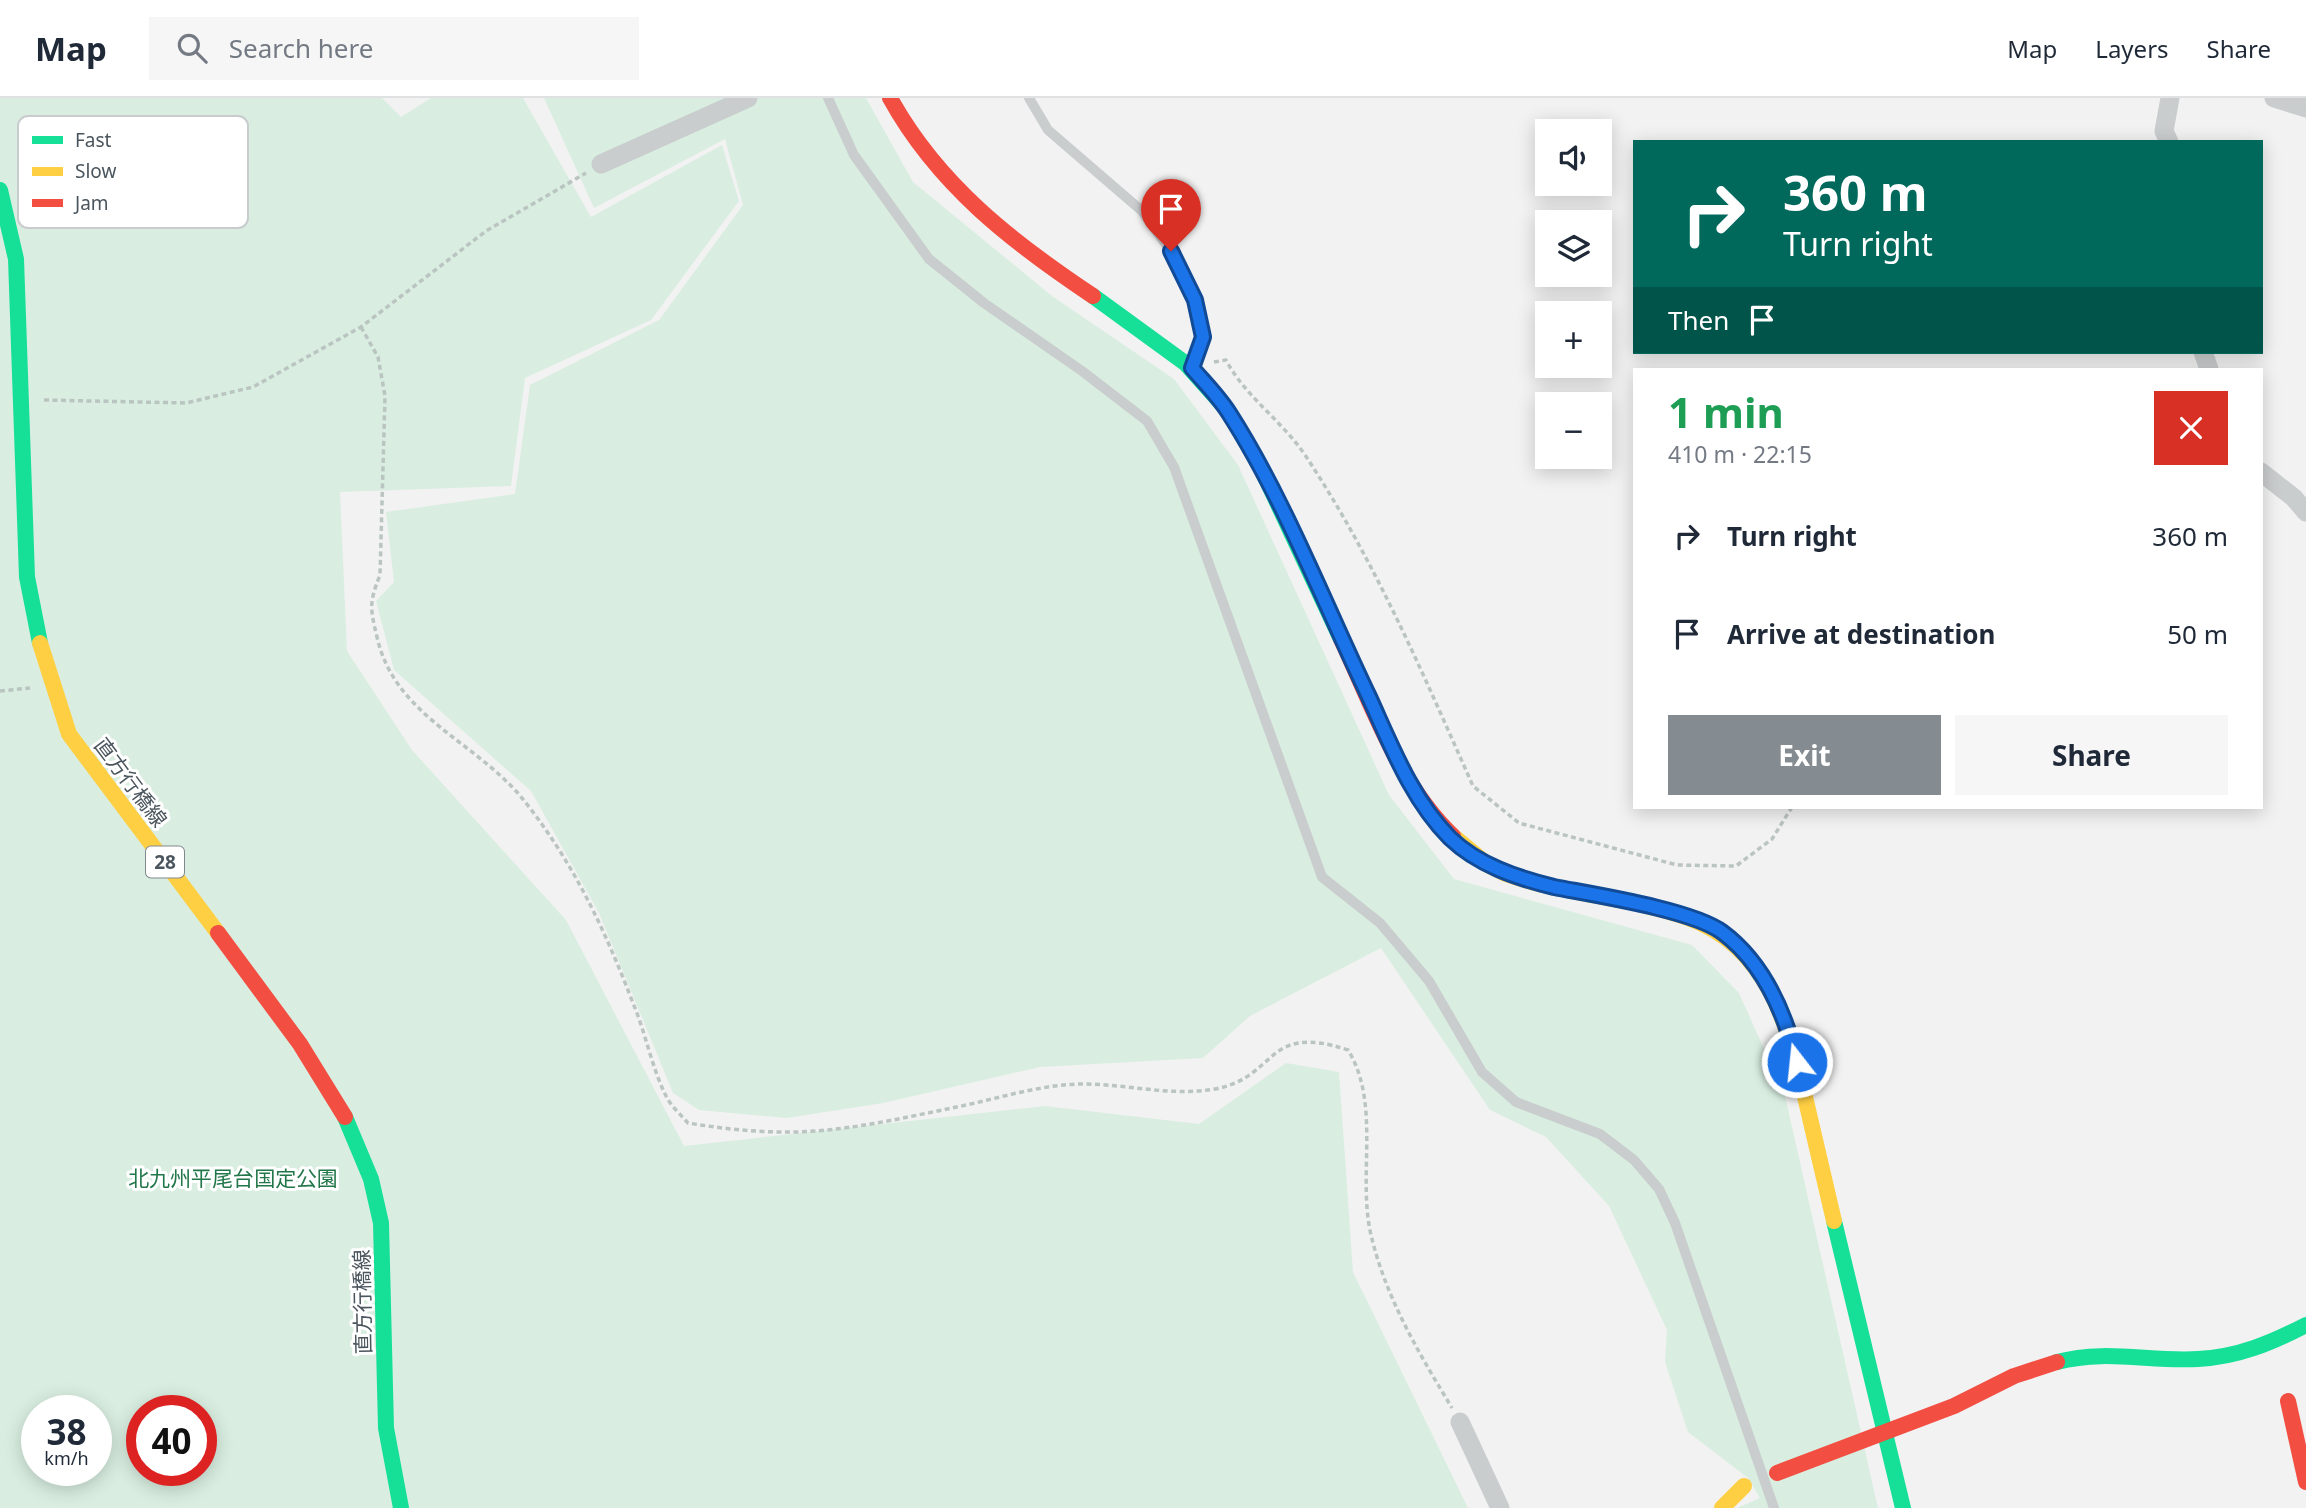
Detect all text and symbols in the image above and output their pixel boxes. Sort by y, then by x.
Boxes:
search box [149,17,639,80]
text: Map [35,26,107,71]
icon: search [173,29,211,67]
text: Search here [229,30,373,66]
text: Map [2007,32,2057,65]
text: Layers [2095,32,2169,65]
text: Share [2207,32,2271,65]
legend [18,116,248,228]
map controls [1535,119,1612,469]
button: sound [1535,119,1612,196]
text: Fast [75,127,112,153]
text: Slow [75,158,116,184]
text: 360 m [1783,159,1928,225]
icon: right [1668,168,1759,259]
pin [1141,179,1201,251]
text: Jam [73,190,109,216]
icon: arrive [1152,190,1190,228]
button: layers [1535,210,1612,287]
text: Turn right [1783,222,1933,265]
button: + [1535,301,1612,378]
icon: arrive [1743,301,1781,339]
text: Then [1668,302,1729,338]
text: 1 min [1668,383,1784,440]
button: close [2154,391,2228,465]
button: − [1535,392,1612,469]
text: 410 m · 22:15 [1668,438,1812,470]
icon: right [1668,517,1706,555]
text: Turn right [1727,518,1857,554]
text: 360 m [2152,518,2228,554]
icon: arrive [1668,615,1706,653]
text: Arrive at destination [1727,616,1996,652]
text: 50 m [2167,616,2228,652]
button: Exit [1668,715,1941,795]
button: Share [1955,715,2228,795]
street label: 直方行橋線 [88,732,174,832]
road number: 28 [146,846,184,877]
position arrow [1760,1025,1834,1099]
park label: 北九州平尾台国定公園 [128,1164,338,1192]
street label: 直方行橋線 [347,1249,377,1355]
speed limit sign: 40 [126,1395,217,1486]
text: 38 [46,1408,87,1455]
text: km/h [44,1446,89,1470]

